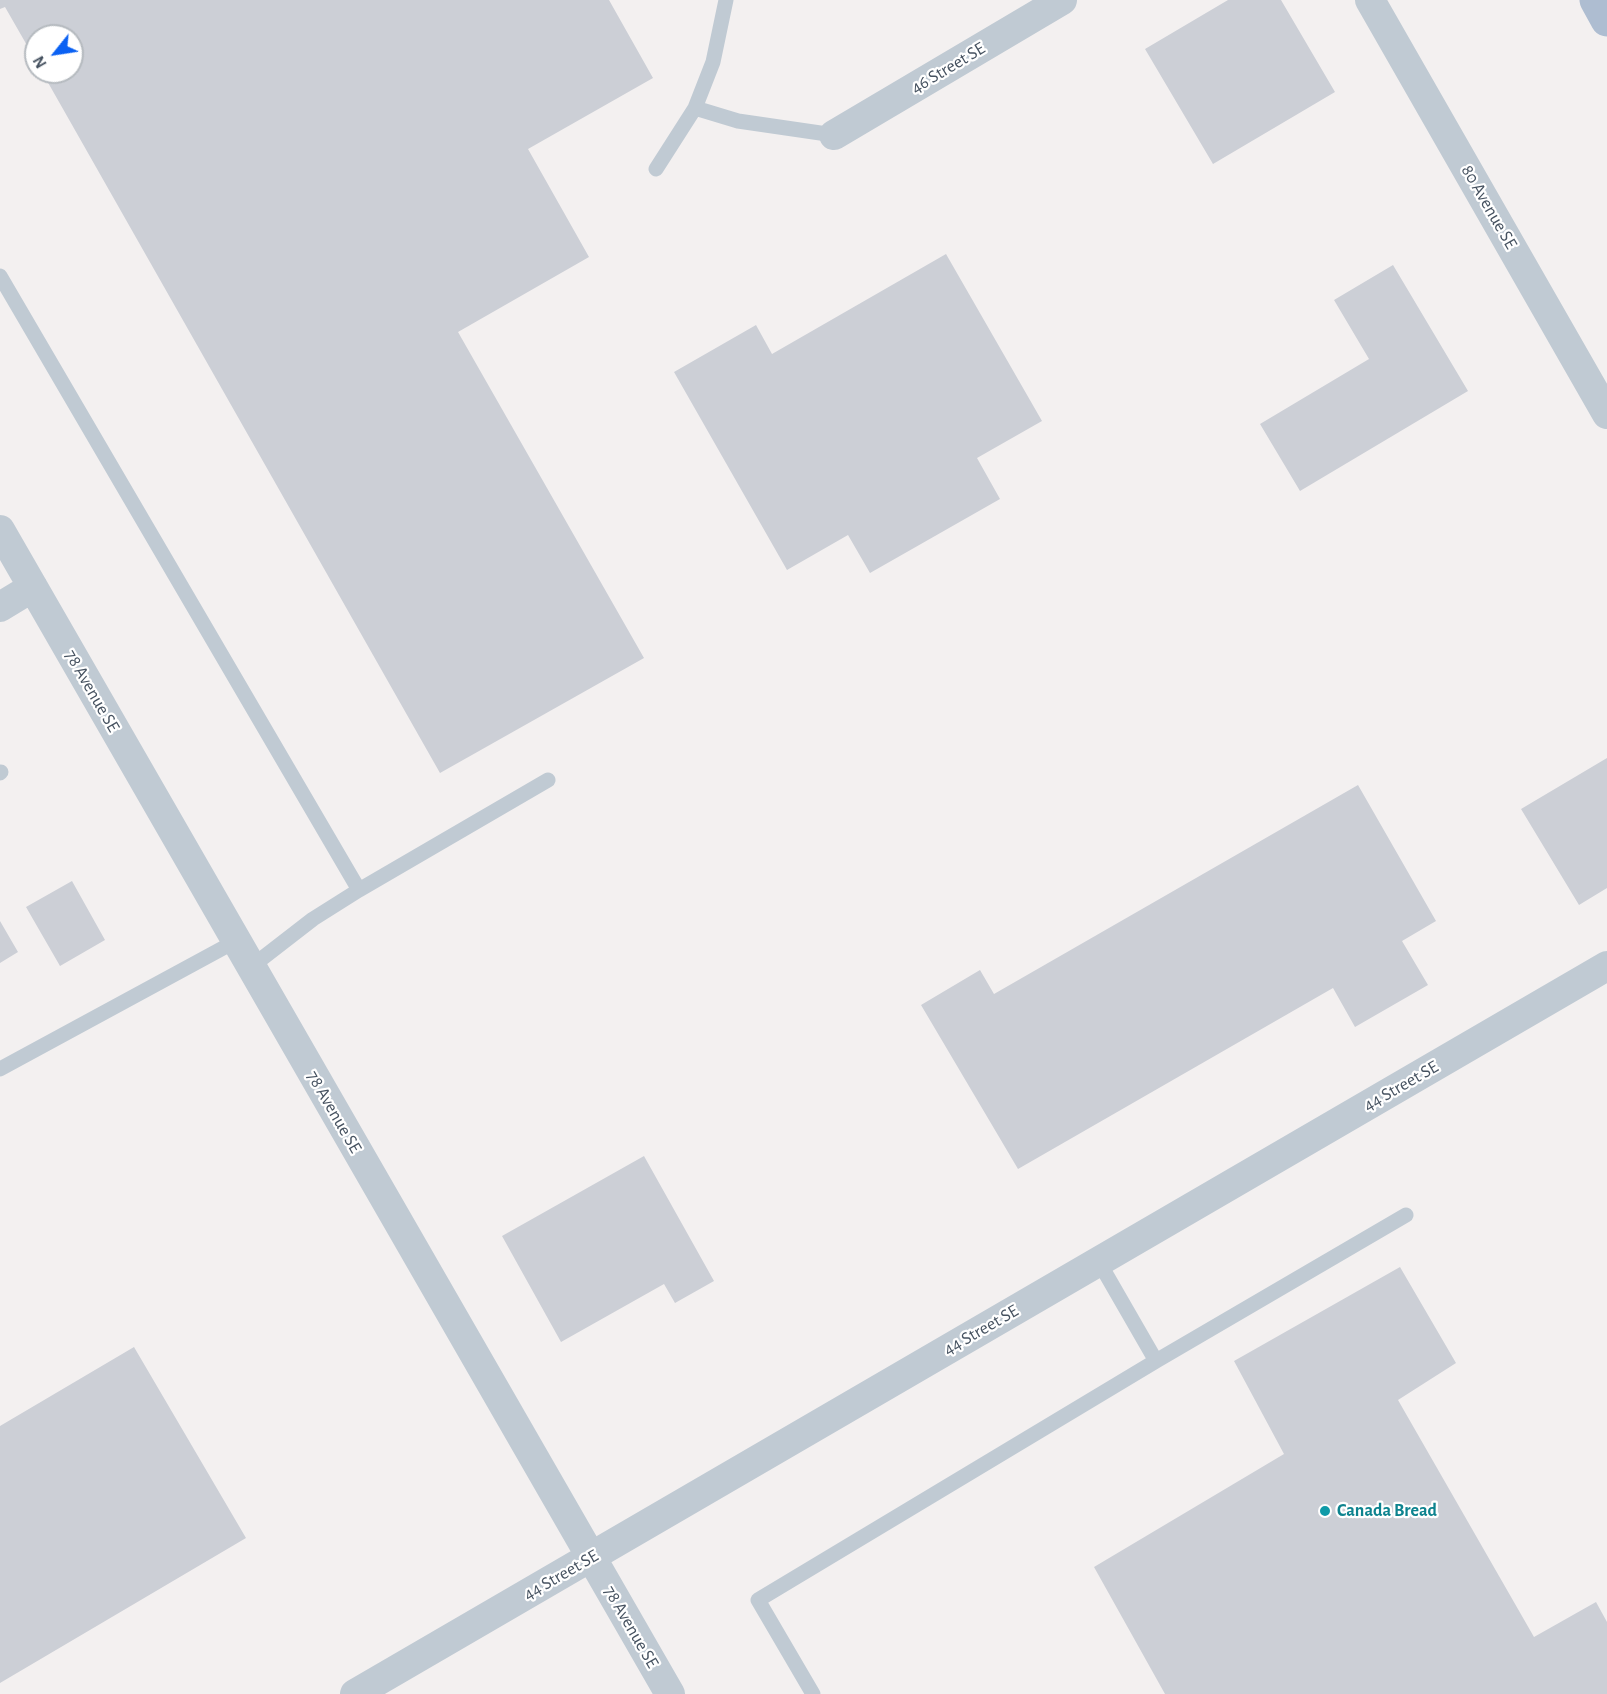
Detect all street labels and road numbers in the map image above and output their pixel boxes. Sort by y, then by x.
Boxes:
street label: 46 Street SE [907,37,989,99]
street label: 80 Avenue SE [1456,161,1522,253]
street label: 78 Avenue SE [60,646,124,736]
street label: 44 Street SE [1360,1056,1442,1116]
street label: 78 Avenue SE [302,1067,366,1157]
street label: 44 Street SE [940,1300,1022,1360]
street label: 44 Street SE [520,1545,602,1605]
street label: 78 Avenue SE [599,1582,663,1672]

